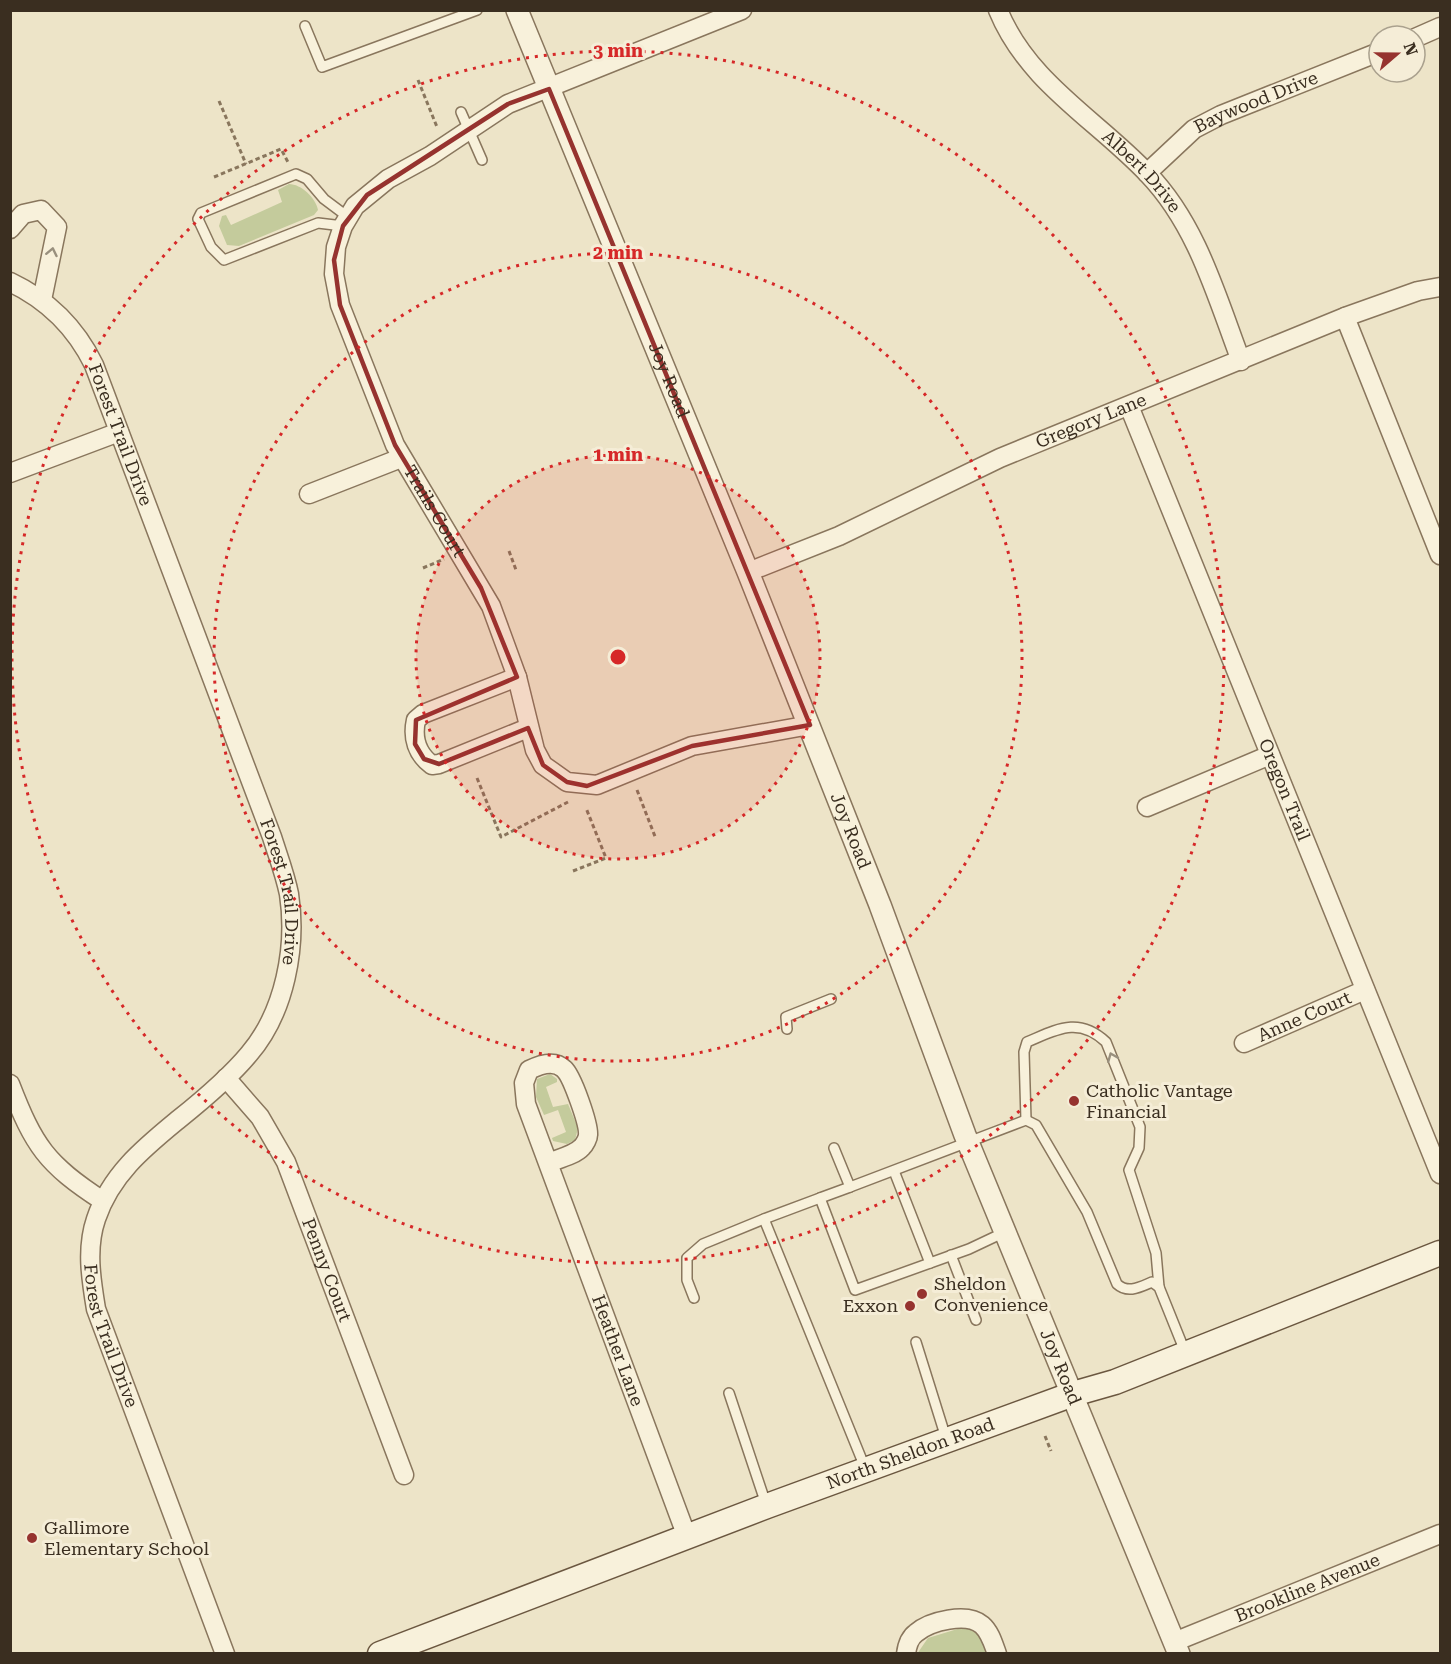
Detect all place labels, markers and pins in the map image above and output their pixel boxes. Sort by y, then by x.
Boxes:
centre of rings [608,647,628,667]
place label: Catholic Vantage Financial [1086,1080,1233,1122]
marker: Catholic Vantage Financial [1067,1094,1081,1108]
place label: Sheldon Convenience [934,1273,1048,1315]
marker: Sheldon Convenience [915,1287,929,1301]
place label: Exxon [843,1295,898,1316]
marker: Exxon [903,1299,917,1313]
place label: Gallimore Elementary School [44,1517,209,1559]
marker: Gallimore Elementary School [25,1531,39,1545]

